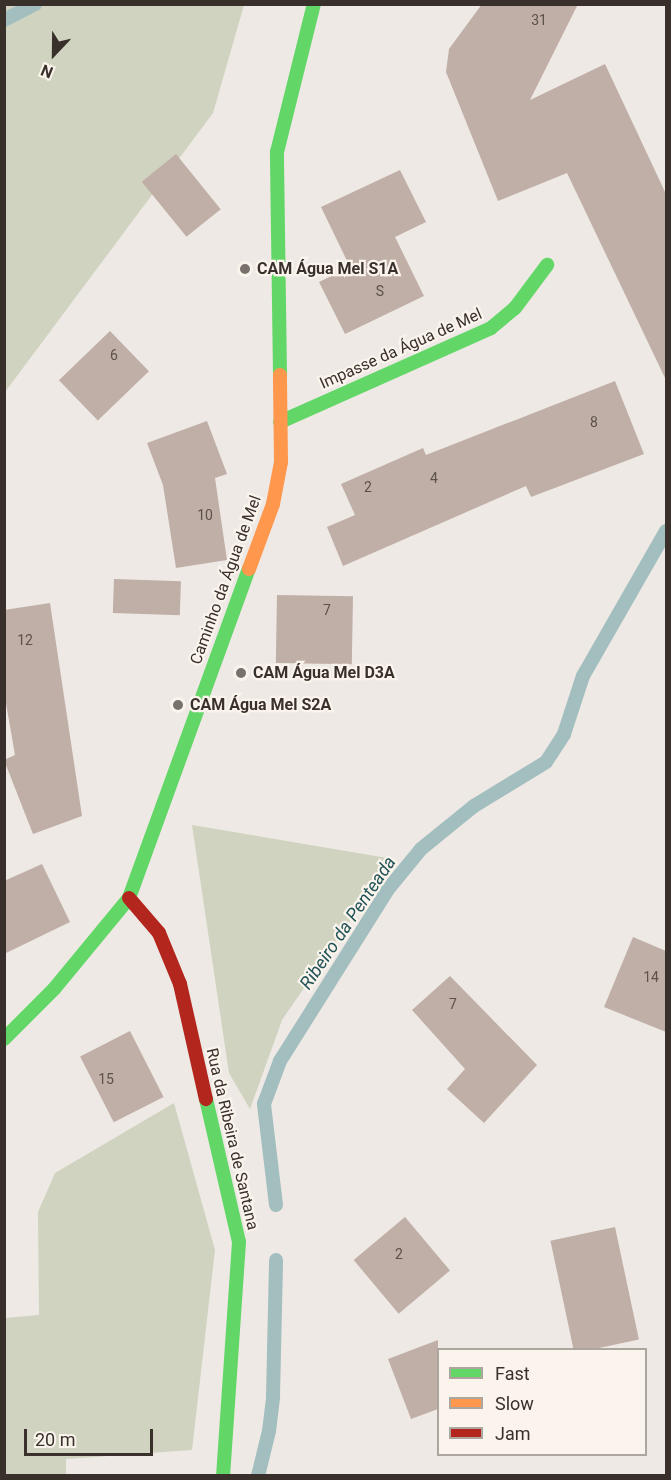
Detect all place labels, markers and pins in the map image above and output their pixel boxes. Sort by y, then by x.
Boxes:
place label: CAM Água Mel S1A [257,259,398,279]
marker: CAM Água Mel S1A [238,262,252,276]
place label: CAM Água Mel D3A [253,663,395,683]
marker: CAM Água Mel D3A [234,666,248,680]
place label: CAM Água Mel S2A [190,695,331,715]
marker: CAM Água Mel S2A [171,698,185,712]

